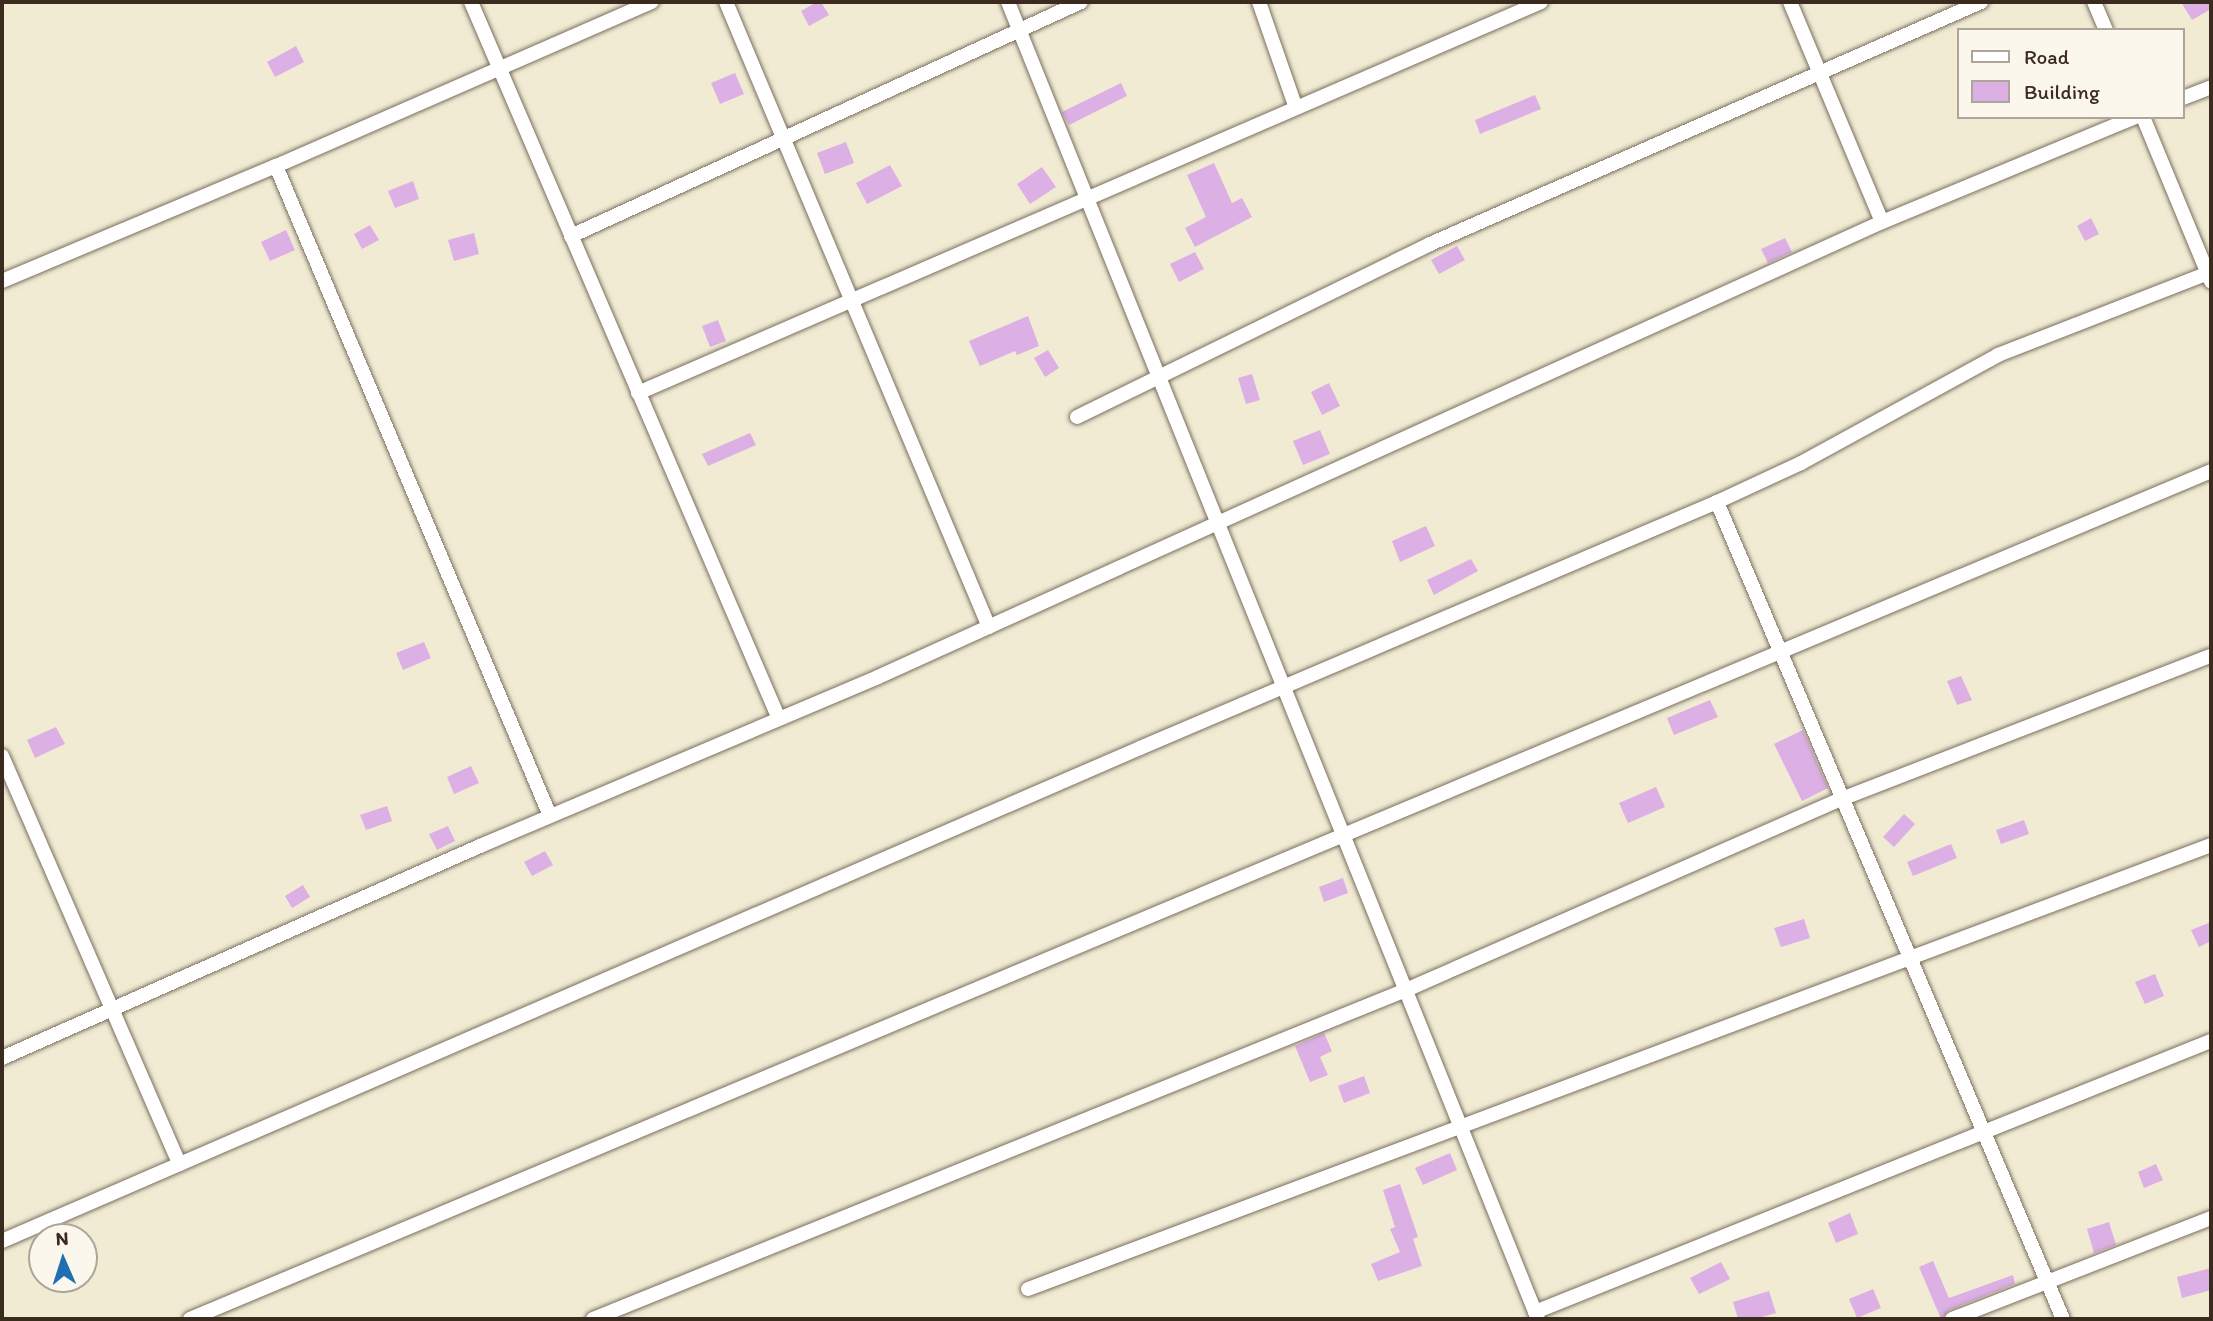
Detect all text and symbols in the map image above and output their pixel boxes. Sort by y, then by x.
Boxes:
legend [1958,28,2185,119]
text: Road [2024,44,2069,69]
text: Building [2024,79,2100,104]
north arrow [28,1223,98,1293]
text: N [55,1227,69,1250]

